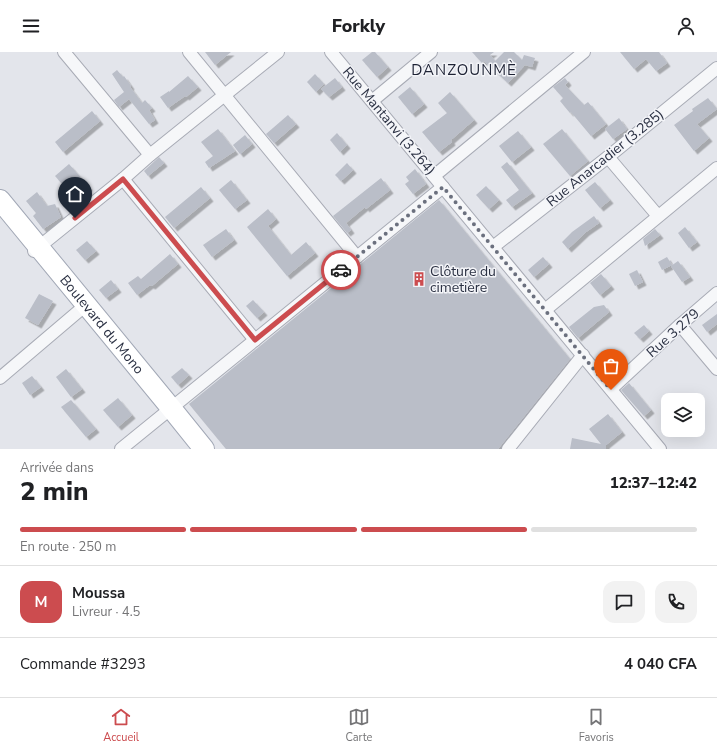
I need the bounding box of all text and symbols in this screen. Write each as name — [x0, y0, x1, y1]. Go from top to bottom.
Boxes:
text: Forkly — [332, 14, 385, 38]
icon: menu — [20, 15, 42, 37]
icon: person — [675, 15, 697, 37]
district label: DANZOUNMÈ — [411, 60, 517, 80]
street label: Rue Mantanvi (3.264) — [338, 63, 440, 179]
street label: Rue Anarcadier (3.285) — [542, 105, 668, 211]
pin — [58, 177, 92, 218]
icon: home — [64, 183, 86, 205]
courier — [321, 250, 361, 290]
icon: car — [330, 259, 352, 281]
place label: Clôture du cimetière — [430, 262, 496, 297]
street label: Boulevard du Mono — [56, 271, 149, 378]
building icon: Clôture du cimetière — [411, 271, 427, 287]
street label: Rue 3.279 — [642, 304, 704, 362]
pin — [594, 349, 628, 390]
icon: bag — [600, 355, 622, 377]
map controls — [661, 393, 705, 437]
button: layers — [661, 393, 705, 437]
text: Arrivée dans — [20, 459, 94, 477]
text: 12:37–12:42 — [610, 473, 697, 493]
text: 2 min — [20, 474, 88, 509]
text: En route · 250 m — [20, 538, 116, 556]
button: chat — [603, 581, 645, 623]
button: phone — [655, 581, 697, 623]
text: Moussa — [72, 583, 125, 603]
text: M — [34, 592, 48, 612]
text: Livreur · 4.5 — [72, 603, 140, 621]
text: Commande #3293 — [20, 654, 146, 674]
text: 4 040 CFA — [624, 654, 697, 674]
tab: Accueil — [103, 706, 139, 745]
tab: Carte — [345, 706, 372, 745]
tab: Favoris — [579, 706, 614, 745]

